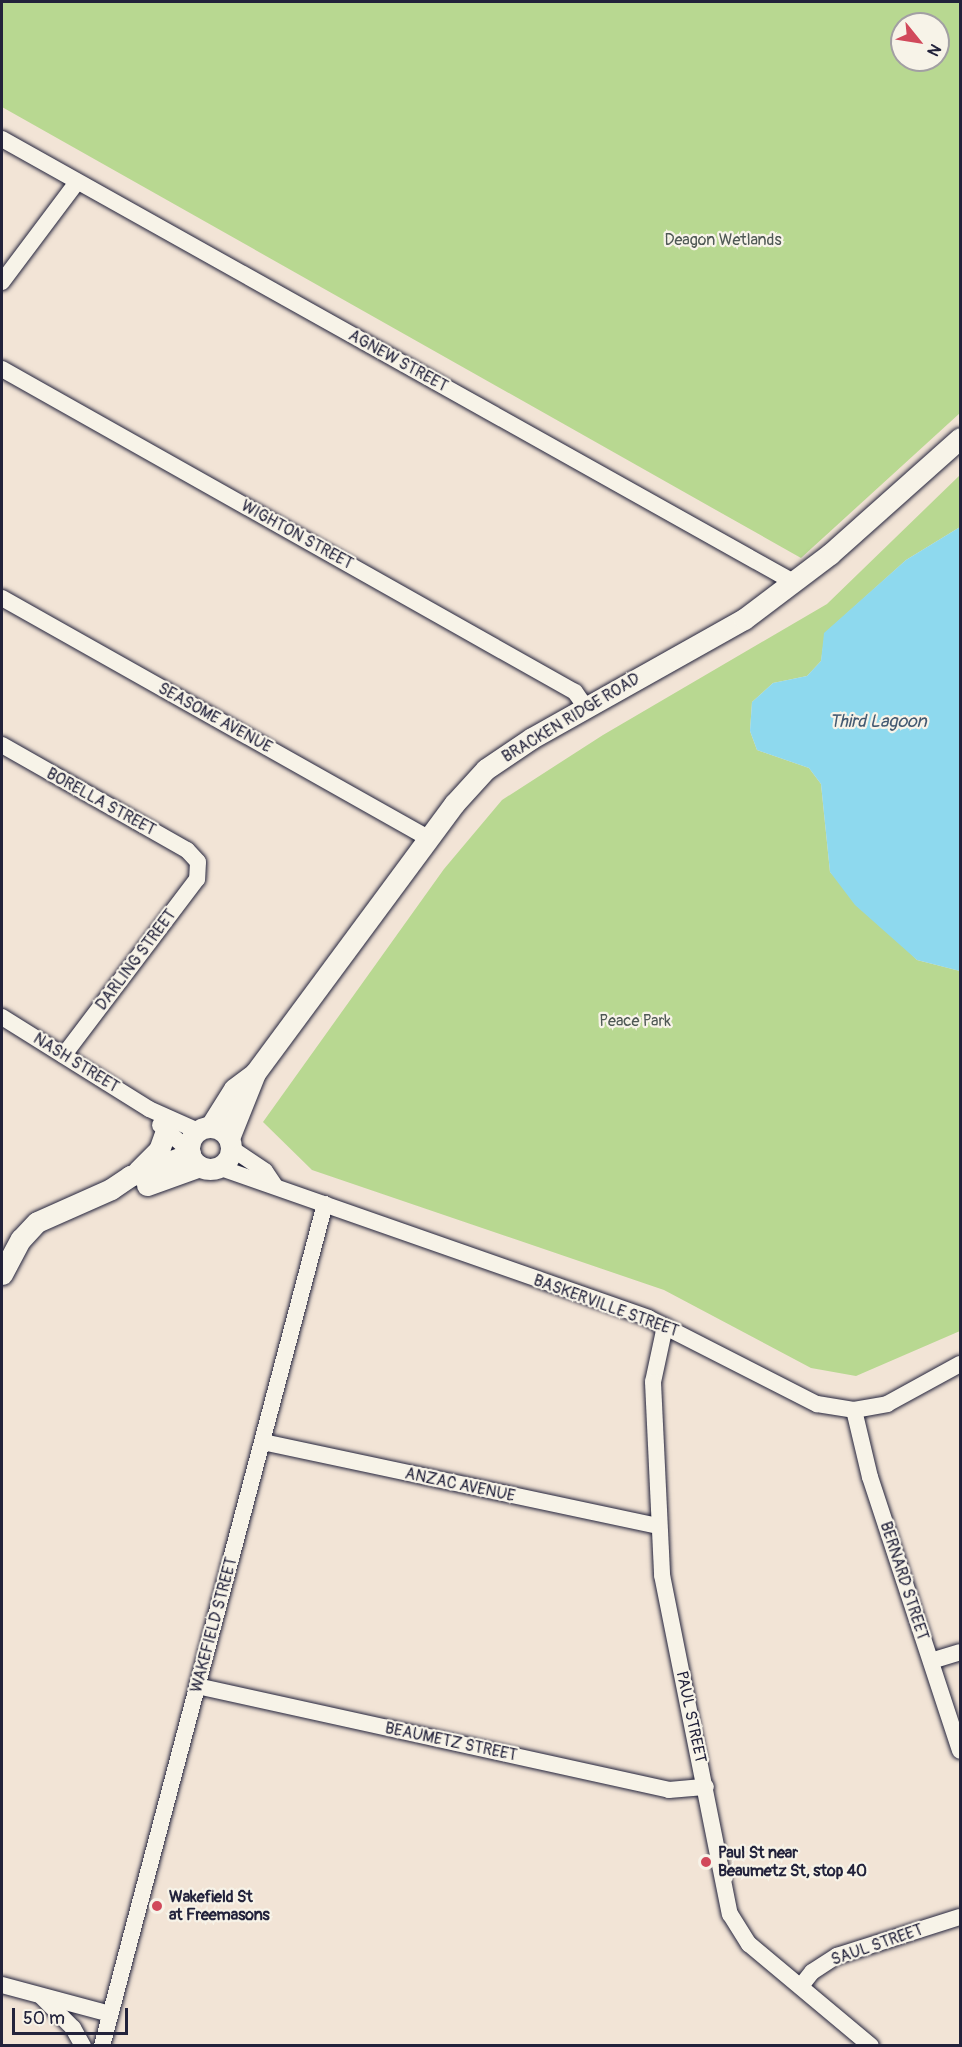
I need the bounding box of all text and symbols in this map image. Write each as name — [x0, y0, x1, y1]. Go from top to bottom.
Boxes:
north arrow — [890, 12, 950, 72]
text: N — [922, 40, 945, 60]
park label: Deagon Wetlands — [664, 230, 782, 250]
street label: AGNEW STREET — [345, 326, 451, 396]
street label: WIGHTON STREET — [238, 496, 356, 574]
street label: BRACKEN RIDGE ROAD — [499, 669, 643, 767]
street label: SEASOME AVENUE — [155, 679, 275, 757]
water label: Third Lagoon — [829, 711, 927, 733]
street label: BORELLA STREET — [43, 764, 159, 840]
street label: DARLING STREET — [92, 906, 180, 1014]
park label: Peace Park — [599, 1011, 671, 1031]
street label: NASH STREET — [30, 1029, 122, 1097]
street label: BASKERVILLE STREET — [531, 1271, 681, 1341]
street label: ANZAC AVENUE — [403, 1464, 517, 1506]
street label: BERNARD STREET — [876, 1519, 932, 1643]
street label: WAKEFIELD STREET — [187, 1555, 241, 1695]
street label: PAUL STREET — [672, 1669, 710, 1765]
street label: BEAUMETZ STREET — [383, 1719, 519, 1765]
place label: Paul St near Beaumetz St, stop 40 — [718, 1843, 867, 1881]
marker: Paul St near Beaumetz St, stop 40 — [699, 1855, 713, 1869]
place label: Wakefield St at Freemasons — [169, 1887, 270, 1925]
marker: Wakefield St at Freemasons — [150, 1899, 164, 1913]
street label: SAUL STREET — [829, 1920, 925, 1970]
scale bar — [15, 1996, 130, 2034]
text: 50 m — [23, 2007, 65, 2030]

